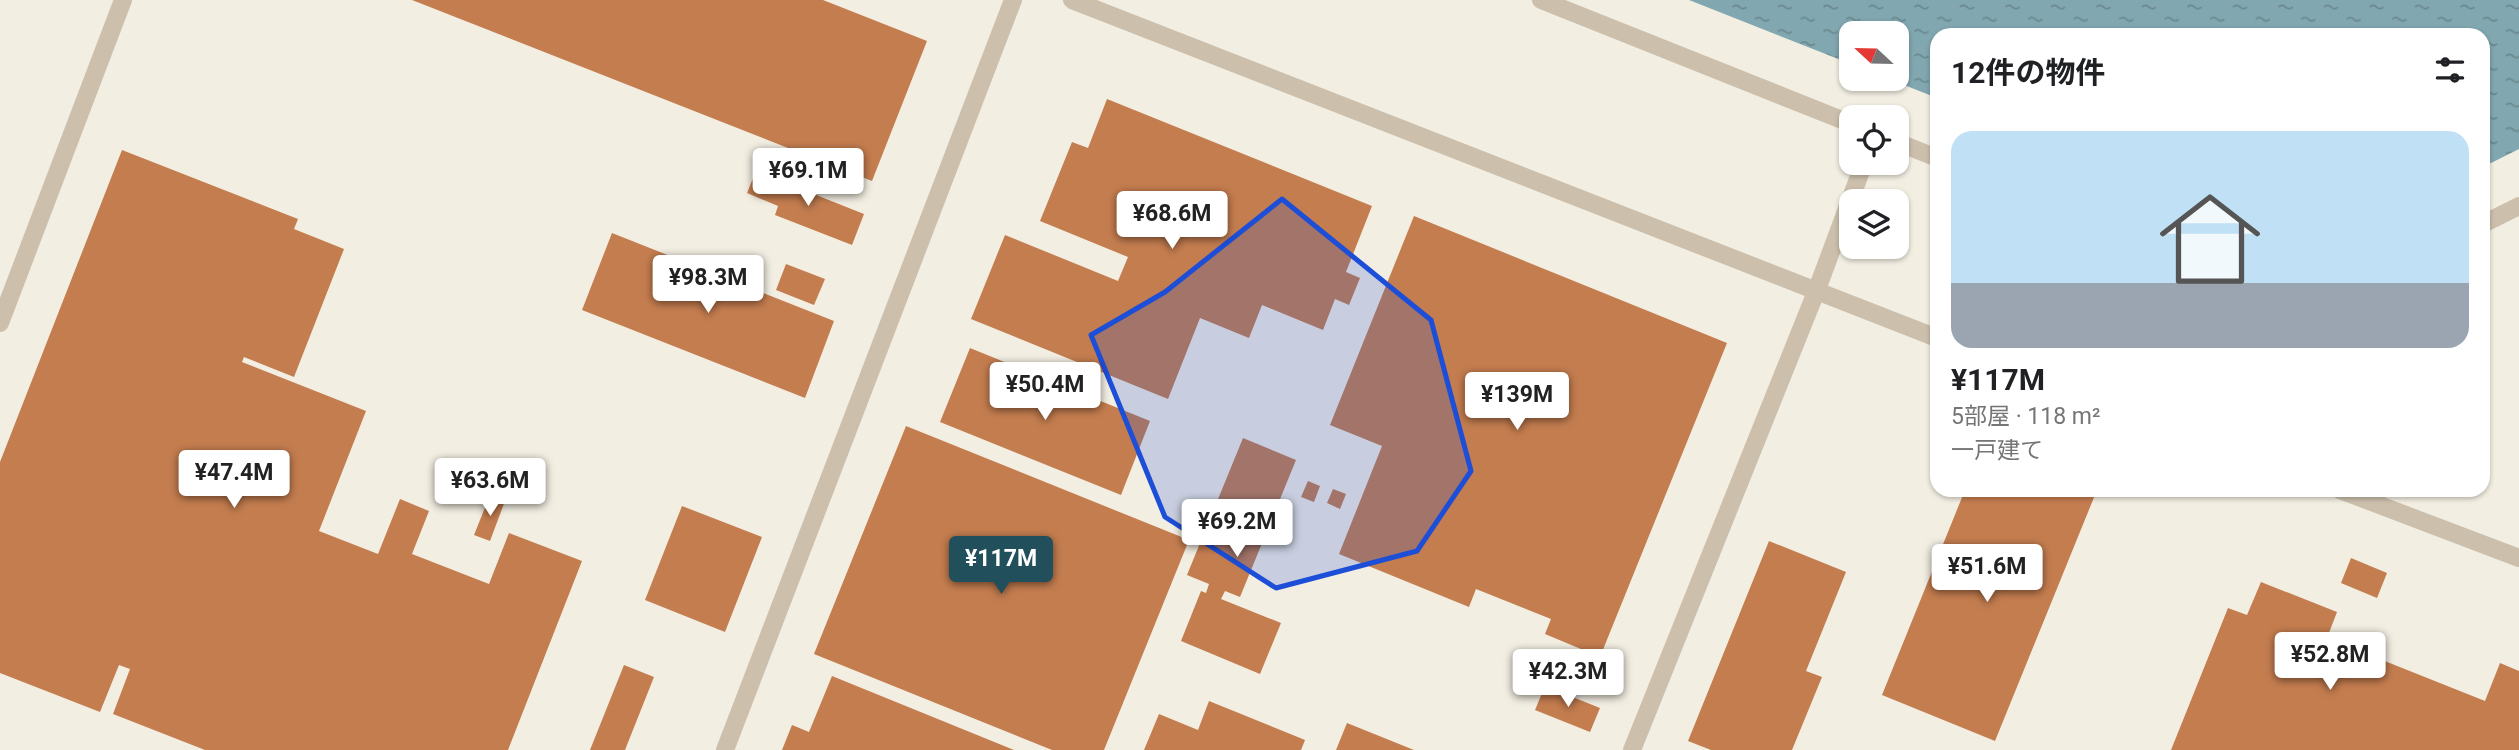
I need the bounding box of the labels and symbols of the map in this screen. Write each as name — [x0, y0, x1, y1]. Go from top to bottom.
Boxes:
north arrow — [1839, 21, 1909, 91]
pin: ¥69.1M — [751, 148, 865, 208]
pin: ¥68.6M — [1115, 191, 1229, 251]
pin: ¥98.3M — [651, 256, 765, 315]
pin: ¥50.4M — [988, 362, 1102, 422]
pin: ¥139M — [1468, 372, 1566, 432]
pin: ¥47.4M — [177, 450, 291, 510]
pin: ¥63.6M — [433, 458, 547, 518]
pin: ¥69.2M — [1180, 500, 1294, 559]
pin: ¥117M — [952, 536, 1050, 596]
pin: ¥51.6M — [1930, 544, 2044, 604]
pin: ¥52.8M — [2273, 632, 2387, 692]
pin: ¥42.3M — [1511, 650, 1625, 709]

